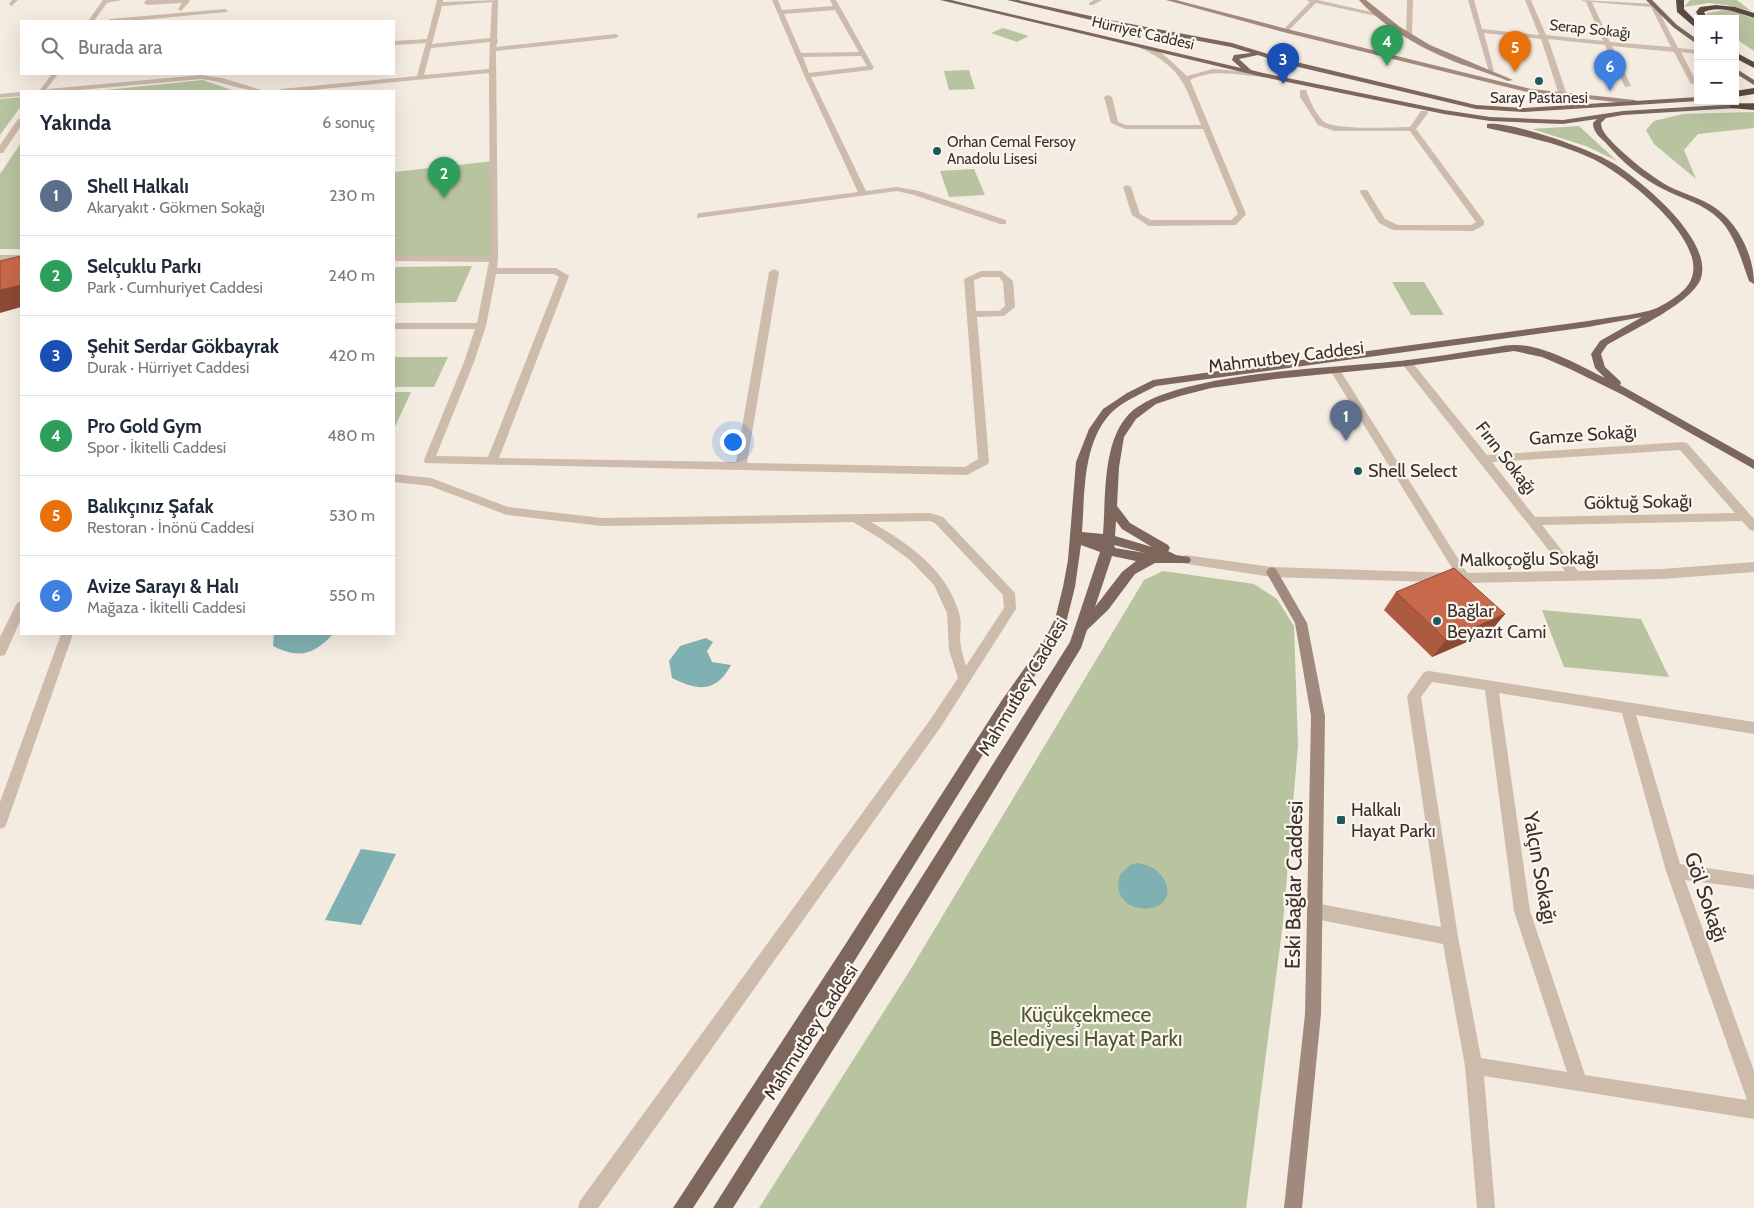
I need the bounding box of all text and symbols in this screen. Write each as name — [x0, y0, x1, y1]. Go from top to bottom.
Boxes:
street label: Hürriyet Caddesi — [1090, 12, 1196, 54]
map controls — [1694, 15, 1739, 105]
button: + — [1694, 15, 1739, 60]
street label: Serap Sokağı — [1549, 16, 1631, 42]
search box — [20, 20, 395, 75]
pin: 4 — [1371, 25, 1403, 66]
pin: 5 — [1499, 31, 1531, 72]
icon: search — [38, 34, 66, 62]
text: Burada ara — [78, 36, 162, 59]
pin: 3 — [1267, 43, 1299, 84]
pin: 6 — [1594, 50, 1626, 91]
button: − — [1694, 60, 1739, 105]
marker: Saray Pastanesi — [1533, 75, 1545, 87]
place label: Saray Pastanesi — [1490, 89, 1588, 107]
text: Yakında — [40, 110, 111, 135]
text: 6 sonuç — [322, 113, 375, 132]
place label: Orhan Cemal Fersoy Anadolu Lisesi — [947, 133, 1076, 168]
marker: Orhan Cemal Fersoy Anadolu Lisesi — [931, 145, 943, 157]
pin: 2 — [428, 157, 460, 198]
text: Shell Halkalı — [87, 175, 189, 198]
text: 1 — [53, 186, 59, 205]
text: 230 m — [329, 186, 375, 205]
text: Akaryakıt · Gökmen Sokağı — [87, 198, 265, 217]
text: Selçuklu Parkı — [87, 255, 201, 278]
text: 2 — [52, 266, 60, 285]
text: 240 m — [329, 266, 375, 285]
text: Park · Cumhuriyet Caddesi — [87, 278, 263, 297]
text: Şehit Serdar Gökbayrak — [87, 335, 279, 358]
street label: Mahmutbey Caddesi — [1207, 337, 1365, 377]
text: 3 — [52, 346, 60, 365]
text: 420 m — [329, 346, 375, 365]
text: Durak · Hürriyet Caddesi — [87, 358, 249, 377]
pin: 1 — [1330, 400, 1362, 441]
text: Pro Gold Gym — [87, 415, 202, 438]
street label: Fırın Sokağı — [1471, 417, 1541, 499]
street label: Gamze Sokağı — [1528, 420, 1638, 450]
text: 4 — [51, 426, 61, 445]
text: 480 m — [327, 426, 375, 445]
your location — [720, 429, 746, 455]
text: Spor · İkitelli Caddesi — [87, 438, 226, 457]
place label: Shell Select — [1368, 460, 1457, 482]
marker: Shell Select — [1352, 465, 1364, 477]
street label: Göktuğ Sokağı — [1584, 490, 1692, 514]
text: Balıkçınız Şafak — [87, 495, 214, 518]
text: 5 — [52, 506, 60, 525]
text: 530 m — [329, 506, 375, 525]
text: Restoran · İnönü Caddesi — [87, 518, 254, 537]
street label: Malkoçoğlu Sokağı — [1459, 547, 1599, 571]
text: Avize Sarayı & Halı — [87, 575, 239, 598]
text: 6 — [52, 586, 61, 605]
text: 550 m — [329, 586, 375, 605]
text: Mağaza · İkitelli Caddesi — [87, 598, 246, 617]
place label: Bağlar Beyazıt Cami — [1447, 600, 1546, 643]
street label: Mahmutbey Caddesi — [973, 614, 1073, 760]
marker: Bağlar Beyazıt Cami — [1431, 615, 1443, 627]
place label: Halkalı Hayat Parkı — [1351, 799, 1436, 842]
street label: Eski Bağlar Caddesi — [1280, 801, 1307, 969]
street label: Yalçın Sokağı — [1518, 809, 1563, 926]
marker: Halkalı Hayat Parkı — [1335, 814, 1347, 826]
street label: Göl Sokağı — [1679, 849, 1733, 945]
street label: Mahmutbey Caddesi — [759, 960, 863, 1104]
park label: Küçükçekmece Belediyesi Hayat Parkı — [990, 1002, 1182, 1051]

